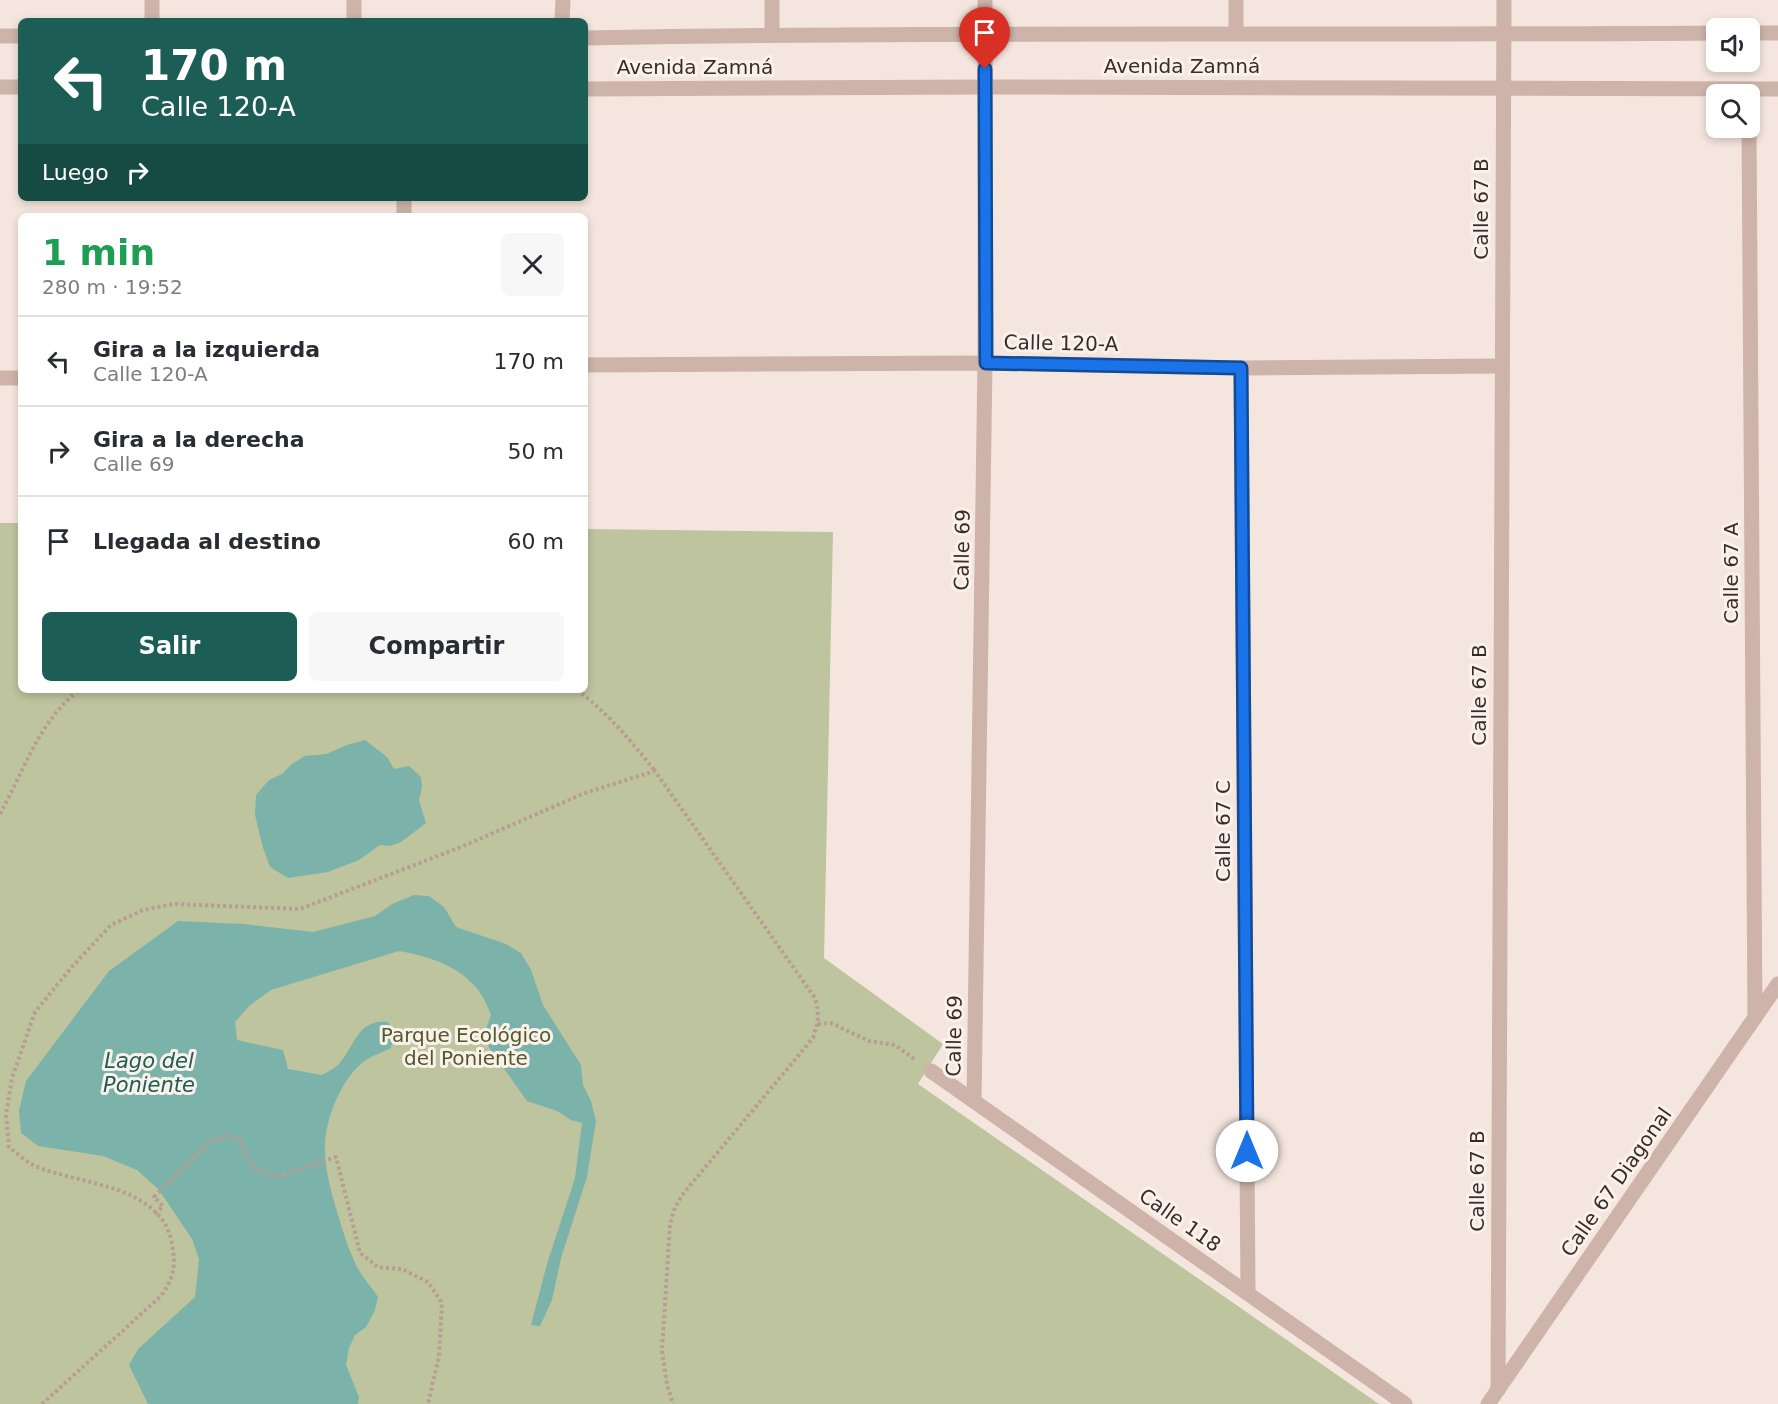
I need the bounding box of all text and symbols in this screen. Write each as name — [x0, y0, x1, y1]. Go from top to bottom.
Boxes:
pin — [959, 7, 1010, 69]
icon: arrive — [968, 16, 1001, 49]
map controls — [1706, 18, 1760, 138]
button: sound — [1706, 18, 1760, 72]
text: 170 m — [141, 41, 287, 90]
icon: left — [42, 42, 120, 120]
street label: Avenida Zamná — [1104, 54, 1260, 78]
street label: Avenida Zamná — [617, 55, 773, 79]
button: search — [1706, 84, 1760, 138]
text: Calle 120-A — [141, 91, 296, 122]
icon: right — [121, 156, 154, 189]
street label: Calle 67 B — [1469, 158, 1493, 260]
text: Luego — [42, 160, 109, 185]
text: 1 min — [42, 232, 155, 273]
button: close — [501, 233, 564, 296]
text: 280 m · 19:52 — [42, 275, 183, 299]
street label: Calle 120-A — [1003, 330, 1119, 356]
text: Gira a la izquierda — [93, 337, 320, 362]
icon: left — [42, 345, 75, 378]
text: 170 m — [494, 349, 564, 374]
text: Calle 120-A — [93, 362, 208, 386]
text: Gira a la derecha — [93, 427, 305, 452]
icon: right — [42, 435, 75, 468]
text: 50 m — [508, 439, 564, 464]
text: Calle 69 — [93, 452, 174, 476]
street label: Calle 69 — [949, 509, 975, 591]
street label: Calle 67 A — [1719, 522, 1743, 624]
icon: arrive — [42, 525, 75, 558]
text: Llegada al destino — [93, 529, 321, 554]
text: 60 m — [508, 529, 564, 554]
button: Salir — [42, 612, 297, 681]
button: Compartir — [309, 612, 564, 681]
street label: Calle 67 B — [1467, 644, 1491, 746]
street label: Calle 67 C — [1211, 780, 1235, 882]
street label: Calle 69 — [941, 995, 967, 1077]
park label: Parque Ecológico del Poniente — [381, 1023, 551, 1070]
water label: Lago del Poniente — [103, 1049, 195, 1097]
street label: Calle 67 Diagonal — [1556, 1103, 1676, 1261]
position arrow — [1215, 1119, 1279, 1183]
street label: Calle 67 B — [1465, 1130, 1489, 1232]
street label: Calle 118 — [1135, 1183, 1225, 1257]

